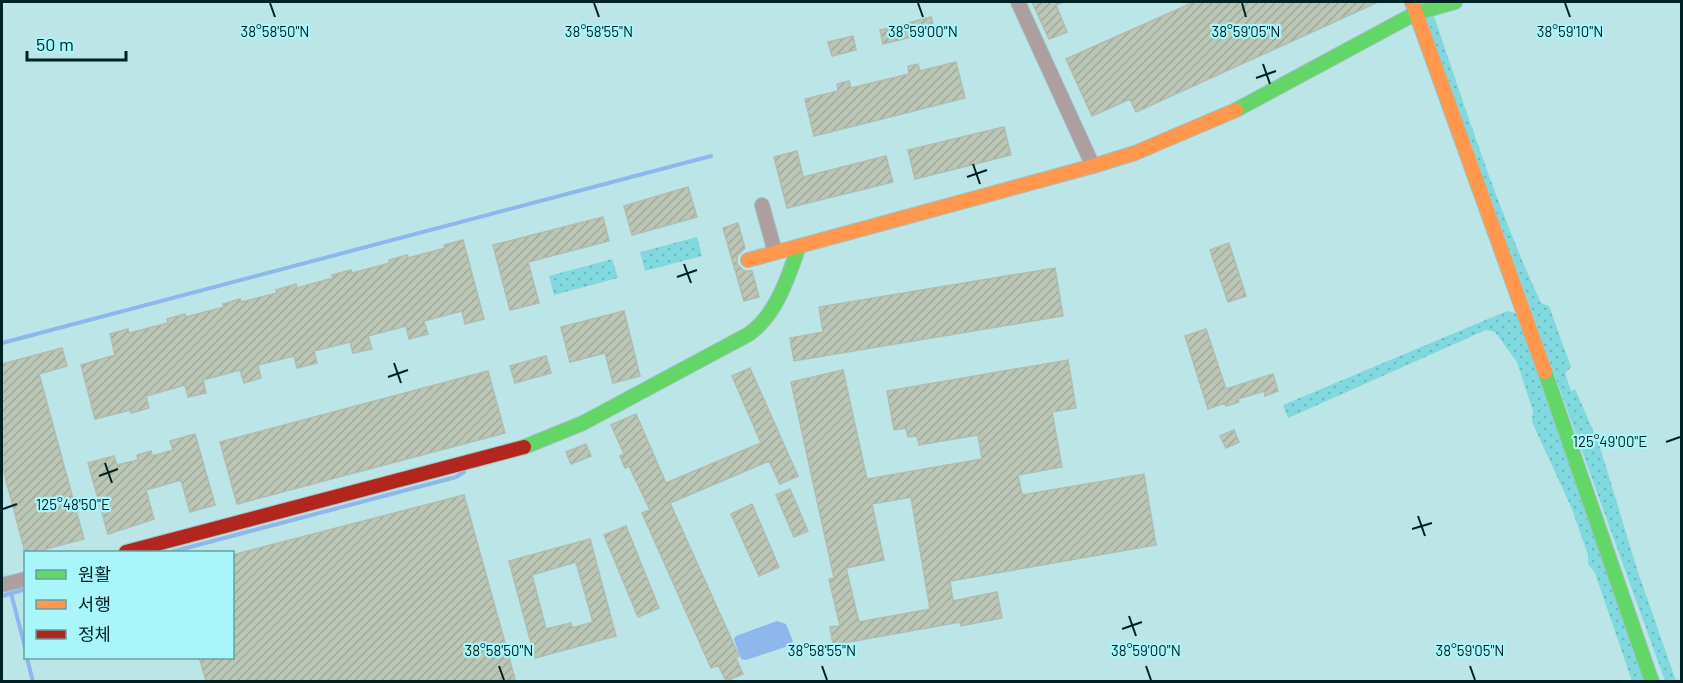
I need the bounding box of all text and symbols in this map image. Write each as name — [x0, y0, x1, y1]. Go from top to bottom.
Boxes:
text: 38°58'50"N — [240, 22, 310, 40]
text: 38°58'55"N — [565, 22, 633, 40]
text: 38°59'00"N — [888, 22, 958, 40]
text: 38°59'05"N — [1211, 22, 1281, 40]
text: 38°59'10"N — [1537, 22, 1603, 40]
scale bar — [27, 24, 126, 62]
text: 50 m — [36, 33, 74, 55]
text: 125°49'00"E — [1573, 432, 1647, 450]
text: 125°48'50"E — [36, 495, 110, 513]
legend — [24, 551, 234, 659]
text: 원활 — [78, 563, 111, 585]
text: 서행 — [78, 593, 111, 615]
text: 정체 — [78, 623, 111, 645]
text: 38°58'50"N — [464, 641, 534, 659]
text: 38°58'55"N — [788, 641, 856, 659]
text: 38°59'00"N — [1111, 641, 1181, 659]
text: 38°59'05"N — [1435, 641, 1505, 659]

